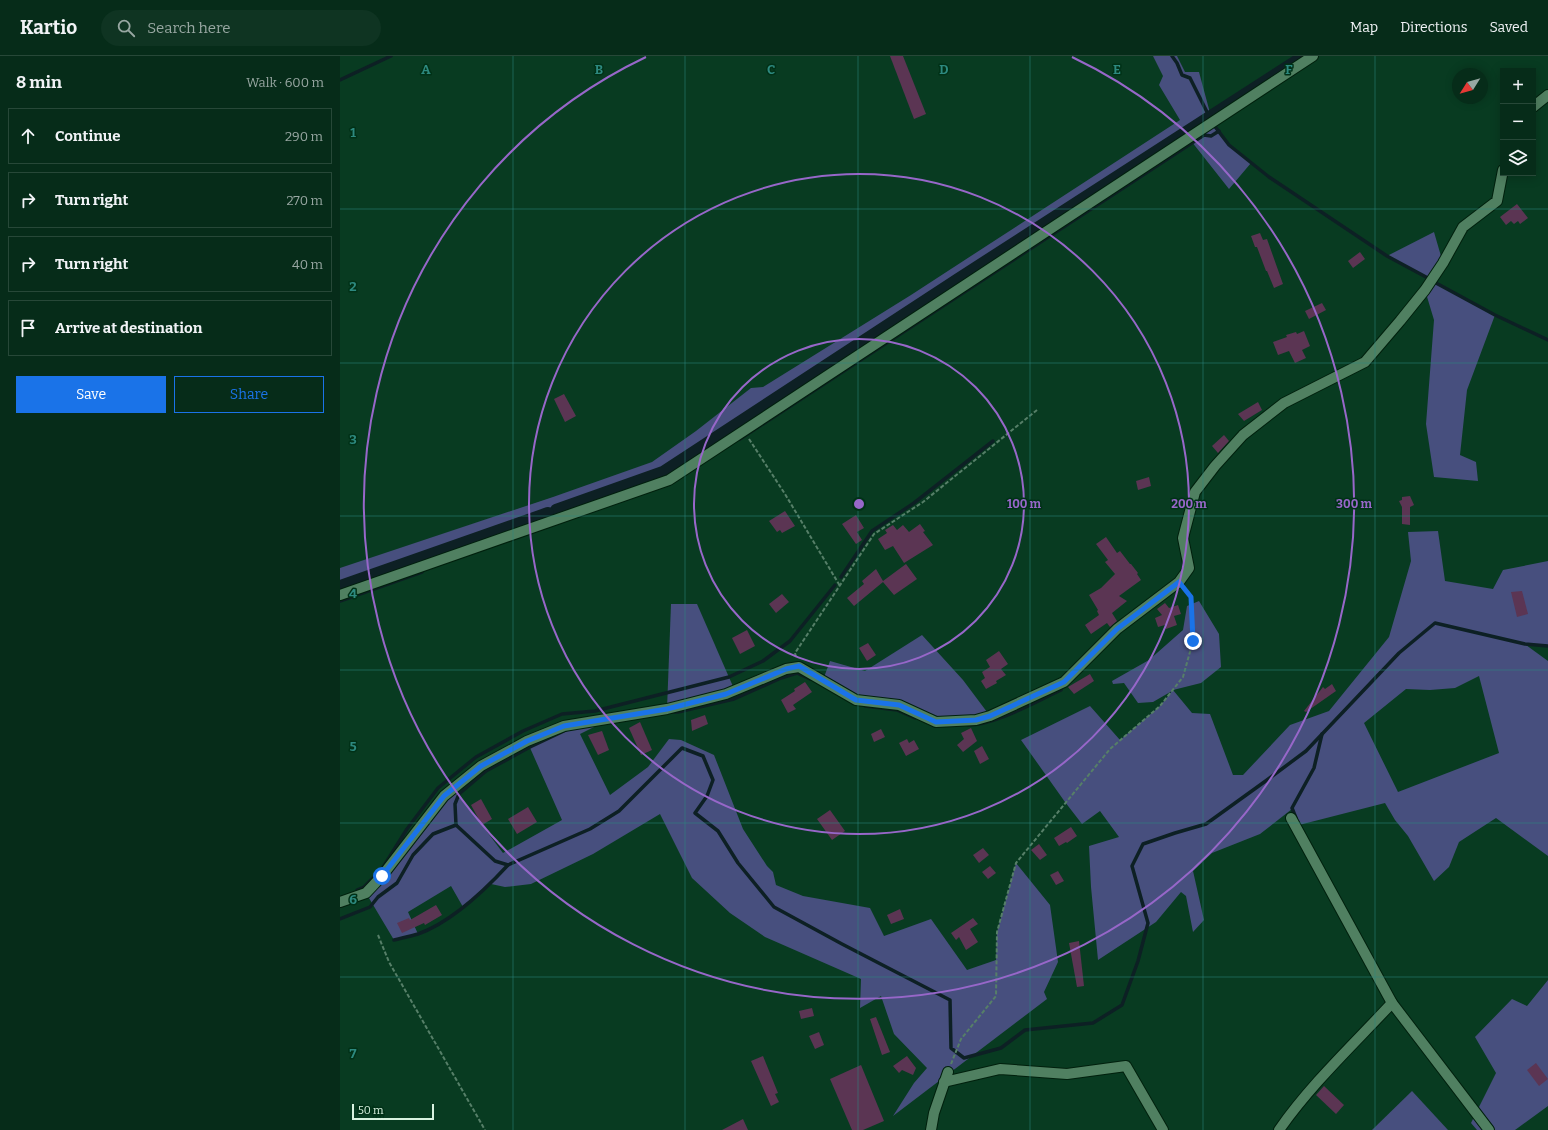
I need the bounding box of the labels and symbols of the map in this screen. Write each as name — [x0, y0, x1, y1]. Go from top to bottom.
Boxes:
text: A — [421, 62, 431, 77]
text: B — [595, 62, 603, 77]
text: C — [767, 62, 775, 77]
text: D — [939, 62, 949, 77]
text: E — [1113, 62, 1121, 77]
text: F — [1285, 62, 1293, 77]
north arrow — [1452, 68, 1488, 104]
text: 1 — [350, 125, 356, 140]
text: 2 — [349, 279, 357, 294]
text: 3 — [349, 432, 357, 447]
centre of rings — [852, 497, 866, 511]
text: 100 m — [1007, 497, 1042, 511]
text: 200 m — [1171, 497, 1207, 511]
text: 300 m — [1336, 497, 1372, 511]
text: 4 — [349, 586, 357, 601]
route end — [1184, 632, 1202, 650]
text: 5 — [349, 739, 357, 754]
route start — [373, 867, 391, 885]
text: 6 — [349, 892, 357, 907]
text: 7 — [350, 1046, 357, 1061]
scale bar — [352, 1102, 434, 1121]

